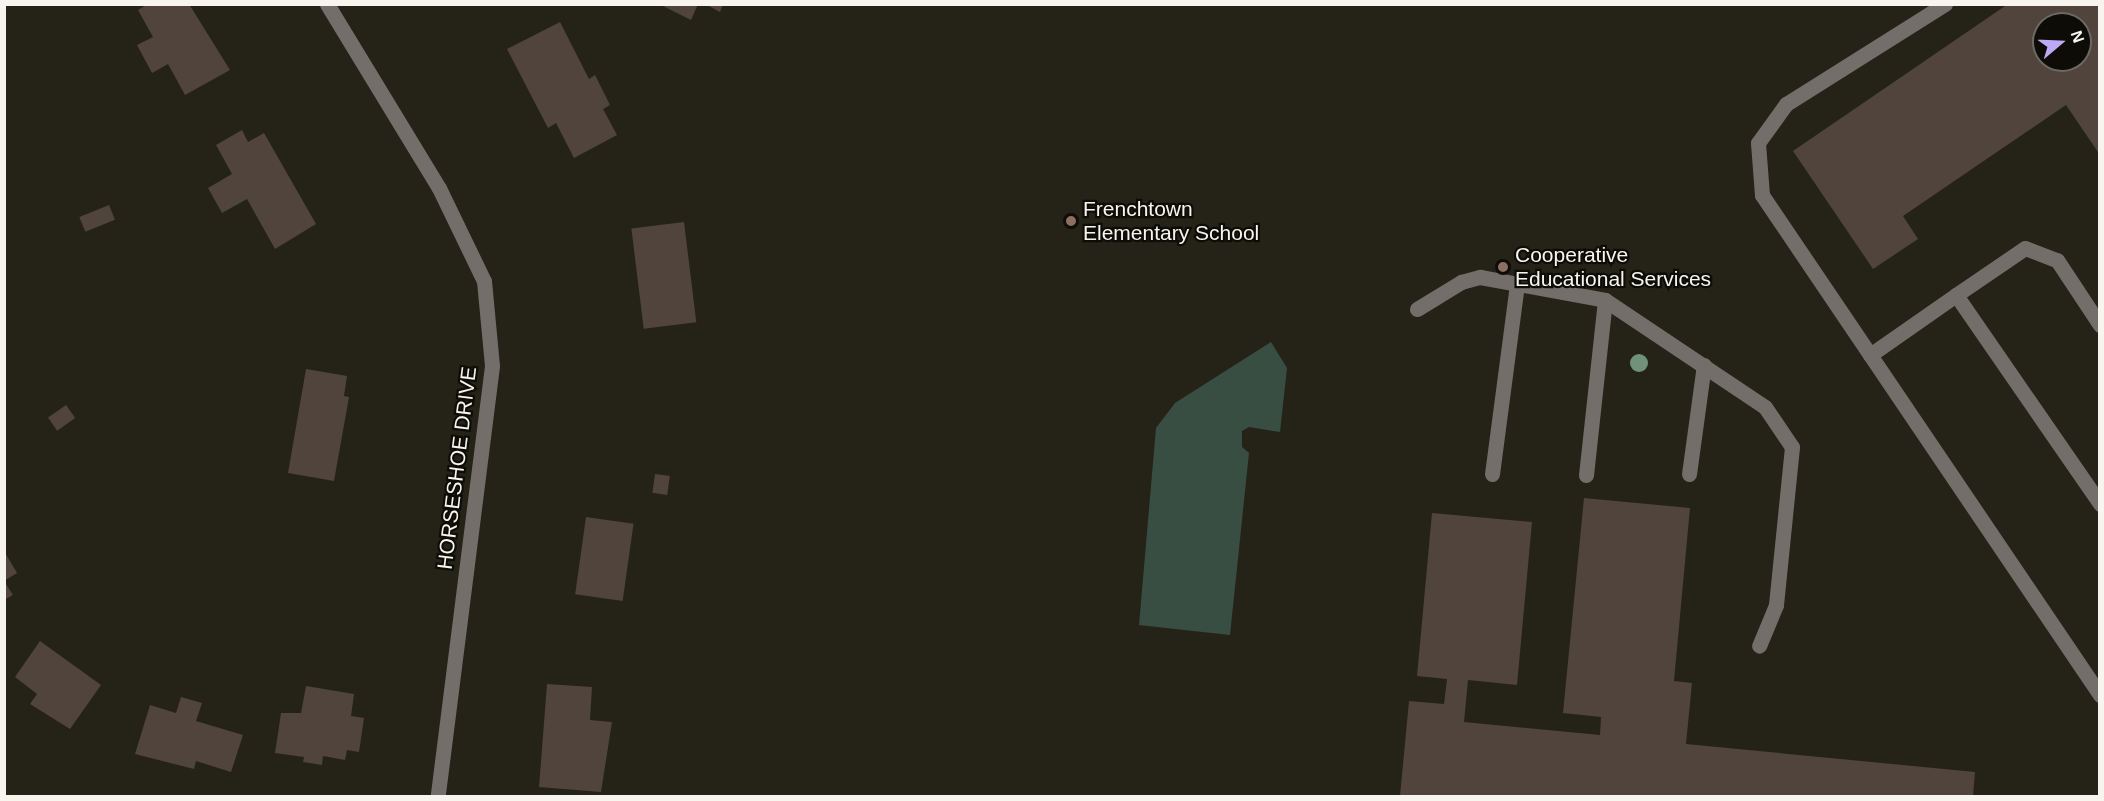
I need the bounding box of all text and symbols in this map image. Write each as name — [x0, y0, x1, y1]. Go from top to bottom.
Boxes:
north arrow — [2032, 12, 2092, 72]
text: N — [2068, 28, 2088, 45]
place label: Frenchtown Elementary School — [1083, 196, 1259, 246]
marker: Frenchtown Elementary School — [1064, 214, 1078, 228]
place label: Cooperative Educational Services — [1515, 242, 1711, 292]
marker: Cooperative Educational Services — [1496, 260, 1510, 274]
street label: HORSESHOE DRIVE — [432, 365, 482, 571]

